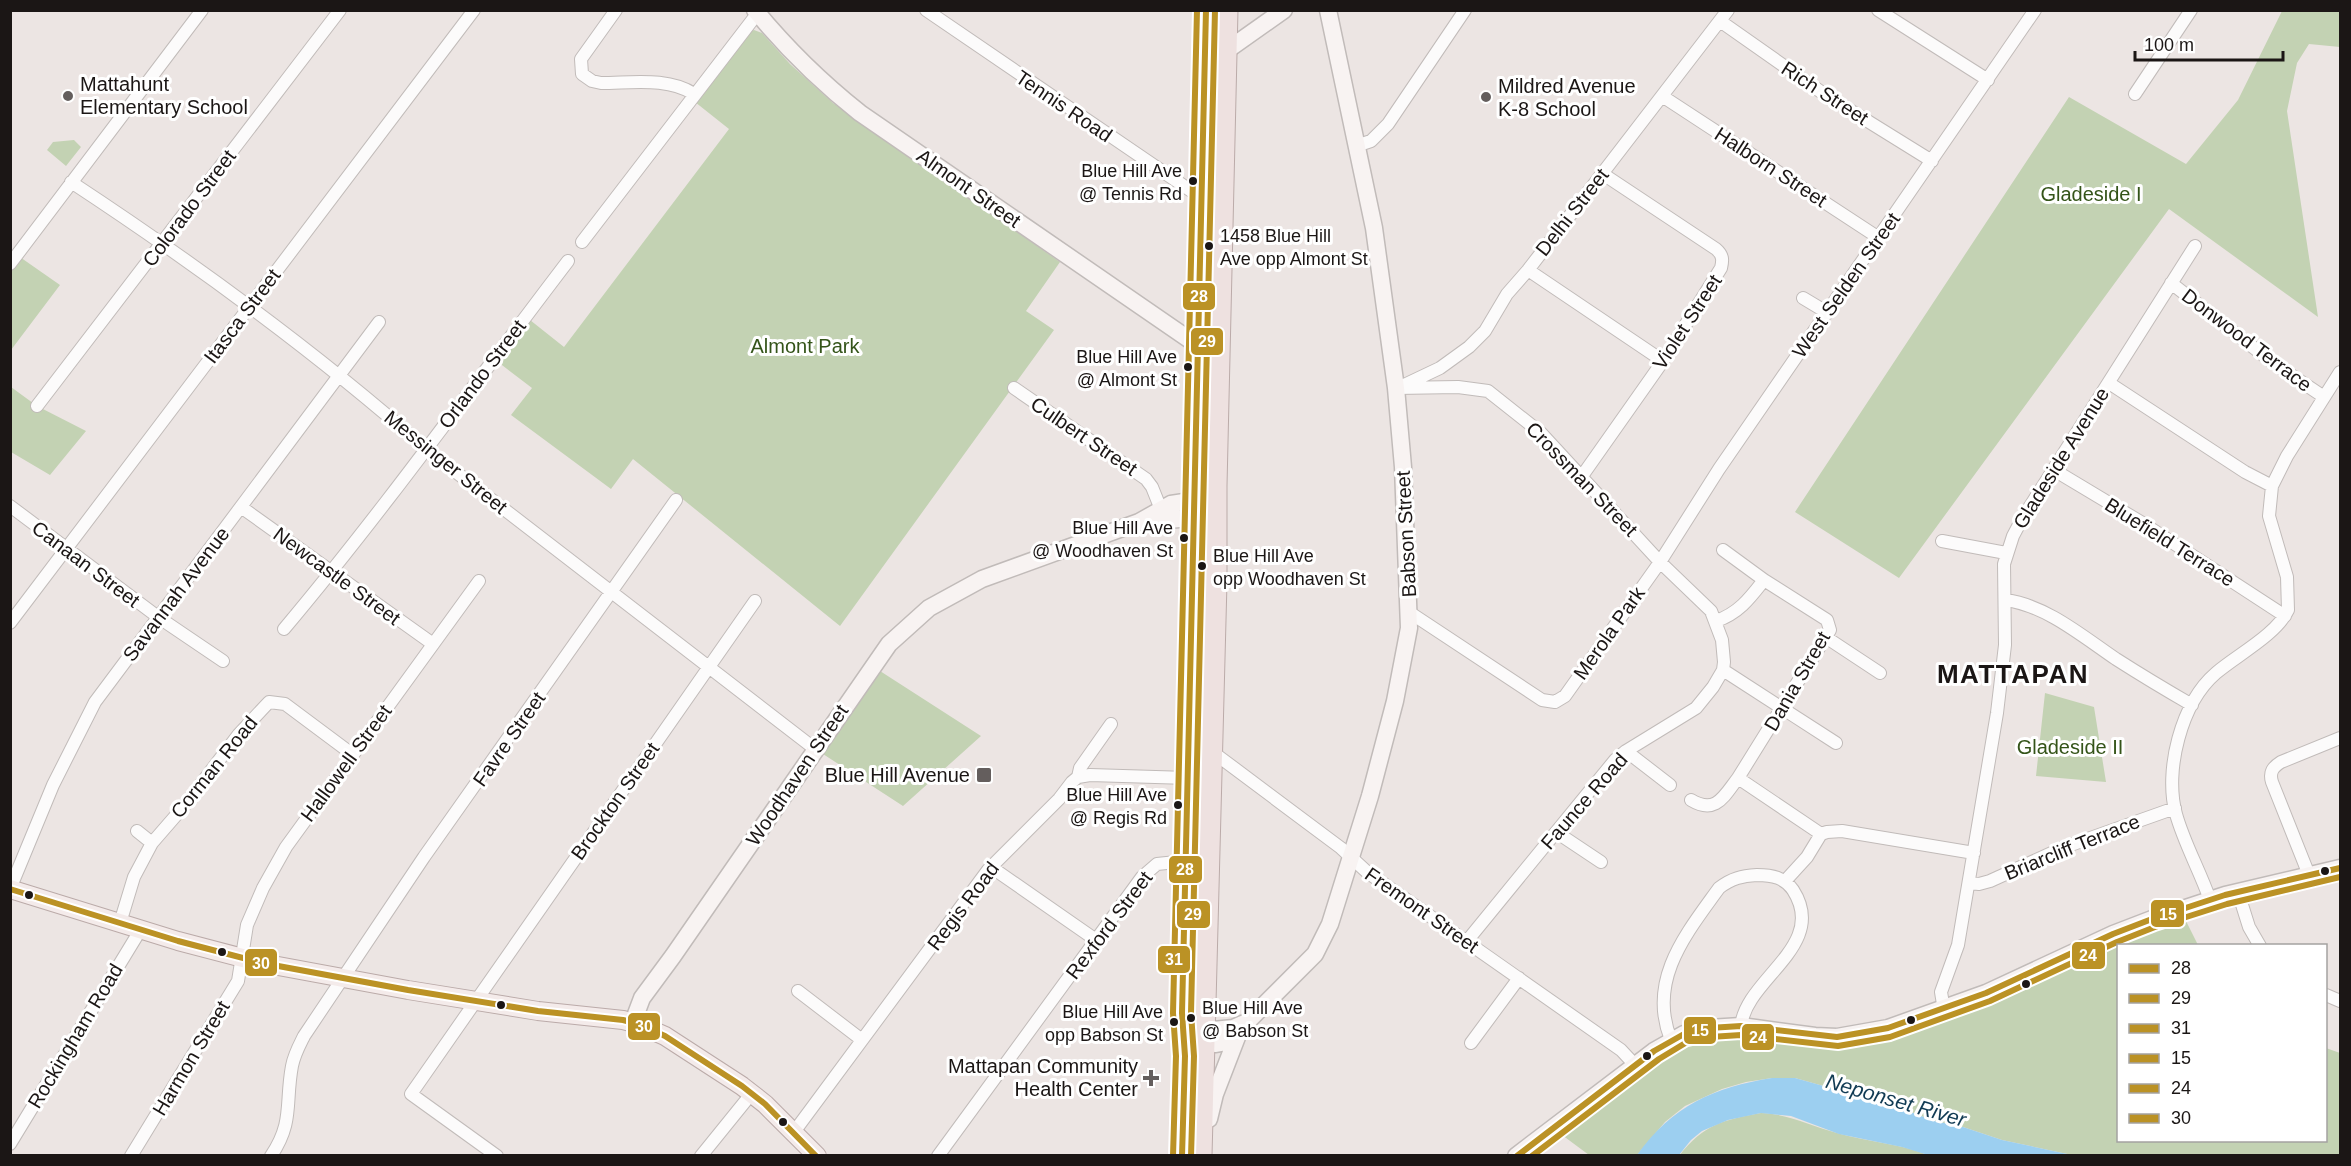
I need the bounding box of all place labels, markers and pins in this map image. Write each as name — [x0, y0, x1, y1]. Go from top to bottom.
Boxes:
place label: Mattahunt Elementary School — [80, 73, 248, 118]
place label: Mildred Avenue K-8 School — [1498, 75, 1636, 120]
marker: Mattahunt Elementary School — [61, 89, 75, 103]
marker: Mildred Avenue K-8 School — [1479, 90, 1493, 104]
place label: Blue Hill Ave @ Tennis Rd — [1079, 161, 1182, 204]
marker: Blue Hill Ave @ Tennis Rd — [1187, 175, 1199, 187]
place label: 1458 Blue Hill Ave opp Almont St — [1220, 226, 1368, 269]
marker: 1458 Blue Hill Ave opp Almont St — [1203, 240, 1215, 252]
place label: Blue Hill Ave @ Almont St — [1076, 347, 1177, 390]
marker: Blue Hill Ave @ Almont St — [1182, 361, 1194, 373]
place label: Blue Hill Ave @ Woodhaven St — [1032, 518, 1173, 561]
marker: Blue Hill Ave @ Woodhaven St — [1178, 532, 1190, 544]
place label: Blue Hill Ave opp Woodhaven St — [1213, 546, 1366, 589]
marker: Blue Hill Ave opp Woodhaven St — [1196, 560, 1208, 572]
place label: Blue Hill Avenue — [825, 764, 970, 786]
marker: Blue Hill Avenue — [975, 766, 993, 784]
place label: Blue Hill Ave @ Regis Rd — [1066, 785, 1167, 828]
marker: Blue Hill Ave @ Regis Rd — [1172, 799, 1184, 811]
unlabelled marker — [2319, 865, 2331, 877]
unlabelled marker — [23, 889, 35, 901]
unlabelled marker — [216, 946, 228, 958]
unlabelled marker — [2020, 978, 2032, 990]
place label: Blue Hill Ave @ Babson St — [1202, 998, 1308, 1041]
unlabelled marker — [495, 999, 507, 1011]
place label: Blue Hill Ave opp Babson St — [1045, 1002, 1163, 1045]
marker: Blue Hill Ave @ Babson St — [1185, 1012, 1197, 1024]
unlabelled marker — [1905, 1014, 1917, 1026]
marker: Blue Hill Ave opp Babson St — [1168, 1016, 1180, 1028]
unlabelled marker — [1641, 1050, 1653, 1062]
place label: Mattapan Community Health Center — [948, 1055, 1138, 1100]
marker: Mattapan Community Health Center — [1142, 1069, 1160, 1087]
unlabelled marker — [777, 1116, 789, 1128]

